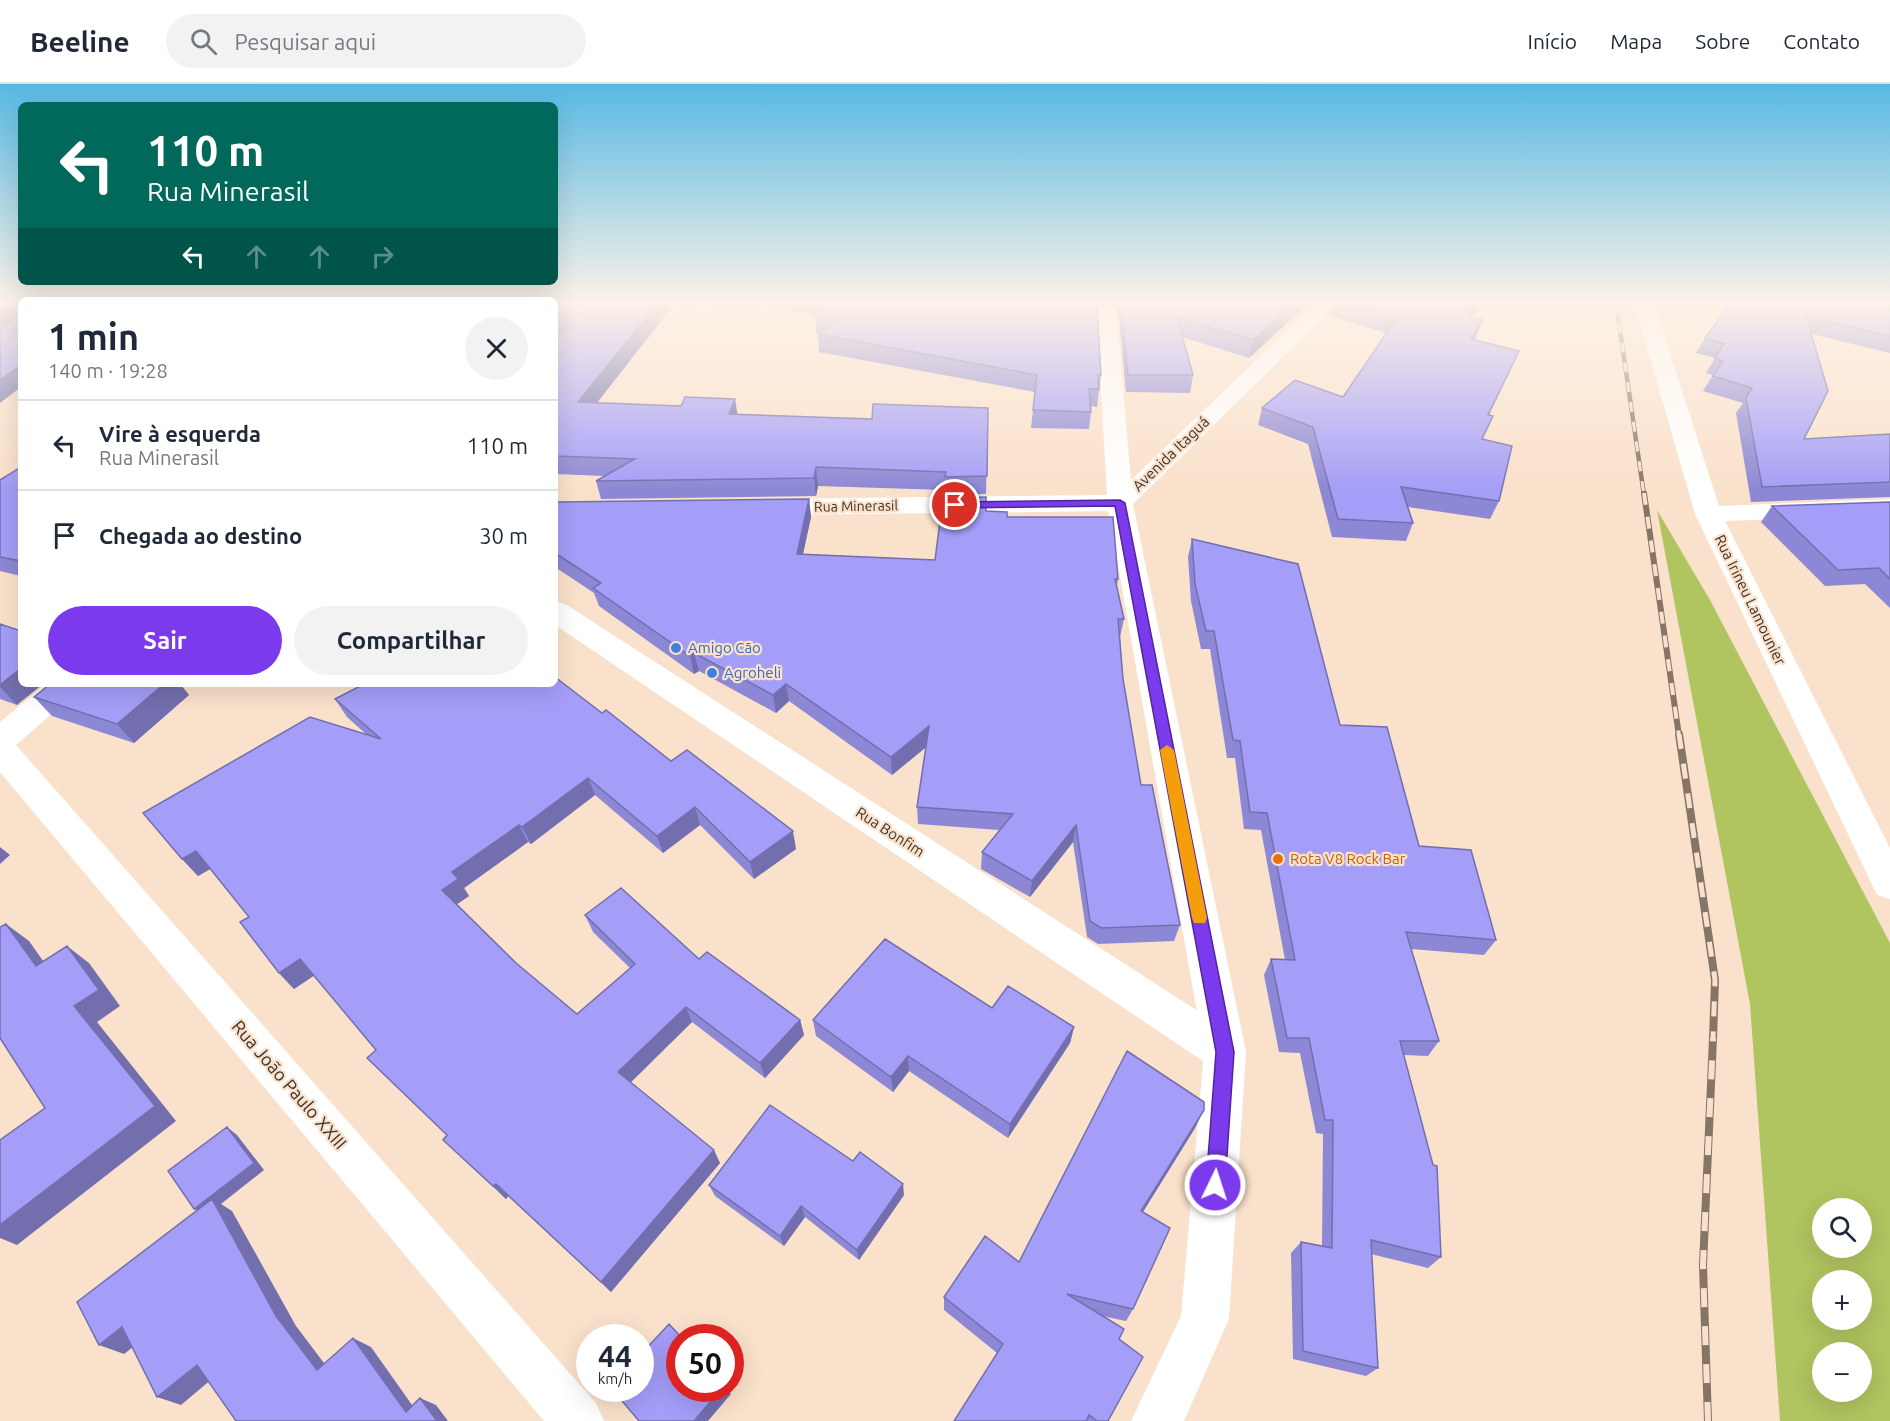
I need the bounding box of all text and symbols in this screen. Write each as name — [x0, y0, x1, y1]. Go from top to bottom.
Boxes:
search box — [166, 14, 586, 68]
icon: search — [187, 25, 220, 58]
text: Beeline — [30, 26, 130, 57]
text: Pesquisar aqui — [235, 29, 376, 54]
text: Início — [1528, 29, 1577, 53]
text: Mapa — [1610, 29, 1662, 53]
text: Sobre — [1695, 29, 1750, 53]
text: Contato — [1783, 29, 1860, 53]
icon: left — [48, 126, 126, 204]
text: 110 m — [147, 127, 264, 174]
text: Rua Minerasil — [147, 176, 309, 206]
icon: left — [177, 240, 210, 273]
icon: ahead — [240, 240, 273, 273]
icon: ahead — [303, 240, 336, 273]
icon: right — [366, 240, 399, 273]
text: 1 min — [48, 316, 139, 357]
button: close — [465, 317, 528, 380]
text: 140 m · 19:28 — [48, 359, 168, 382]
street label: Avenida Itaguá — [1129, 413, 1212, 494]
text: Vire à esquerda — [99, 421, 261, 446]
icon: left — [48, 429, 81, 462]
text: 110 m — [467, 433, 528, 458]
text: Rua Minerasil — [99, 446, 219, 469]
pin — [929, 479, 980, 530]
icon: arrive — [938, 488, 971, 521]
street label: Rua Minerasil — [814, 497, 898, 515]
icon: arrive — [48, 519, 81, 552]
text: Chegada ao destino — [99, 523, 302, 548]
text: 30 m — [479, 523, 528, 548]
street label: Rua Irineu Lamounier — [1711, 532, 1790, 668]
button: Sair — [48, 606, 282, 675]
button: Compartilhar — [294, 606, 528, 675]
place label: Amigo Cão — [688, 639, 761, 656]
marker: Amigo Cão — [669, 641, 683, 655]
place label: Agroheli — [724, 664, 781, 681]
marker: Agroheli — [705, 666, 719, 680]
street label: Rua Bonfim — [853, 803, 928, 860]
place label: Rota V8 Rock Bar — [1290, 850, 1406, 867]
marker: Rota V8 Rock Bar — [1271, 852, 1285, 866]
street label: Rua João Paulo XXIII — [228, 1016, 351, 1153]
position arrow — [1183, 1153, 1247, 1217]
map controls — [1812, 1198, 1872, 1402]
button: search — [1812, 1198, 1872, 1258]
button: + — [1812, 1270, 1872, 1330]
speed limit sign: 50 — [666, 1324, 744, 1402]
text: 44 — [598, 1339, 632, 1373]
button: − — [1812, 1342, 1872, 1402]
text: km/h — [598, 1370, 632, 1387]

